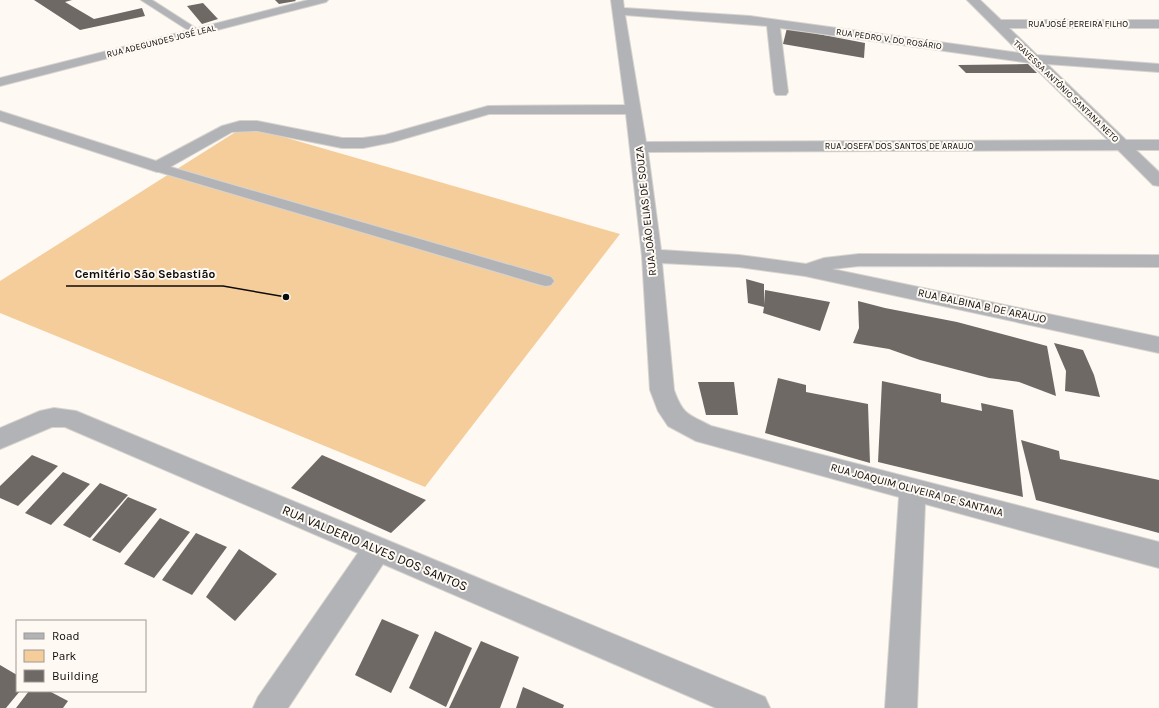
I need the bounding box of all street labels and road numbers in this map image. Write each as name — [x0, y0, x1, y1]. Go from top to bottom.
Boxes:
street label: RUA JOSÉ PEREIRA FILHO — [1028, 18, 1128, 29]
street label: RUA ADEGUNDES JOSÉ LEAL — [105, 21, 217, 59]
street label: RUA PEDRO V. DO ROSÁRIO — [836, 26, 943, 51]
street label: TRAVESSA ANTÔNIO SANTANA NETO — [1011, 36, 1122, 144]
street label: RUA JOSEFA DOS SANTOS DE ARAUJO — [825, 141, 973, 151]
street label: RUA JOÃO ELIAS DE SOUZA — [633, 145, 659, 276]
street label: RUA BALBINA B DE ARAUJO — [917, 286, 1047, 326]
street label: RUA JOAQUIM OLIVEIRA DE SANTANA — [829, 461, 1005, 520]
street label: RUA VALDERIO ALVES DOS SANTOS — [280, 502, 470, 594]

